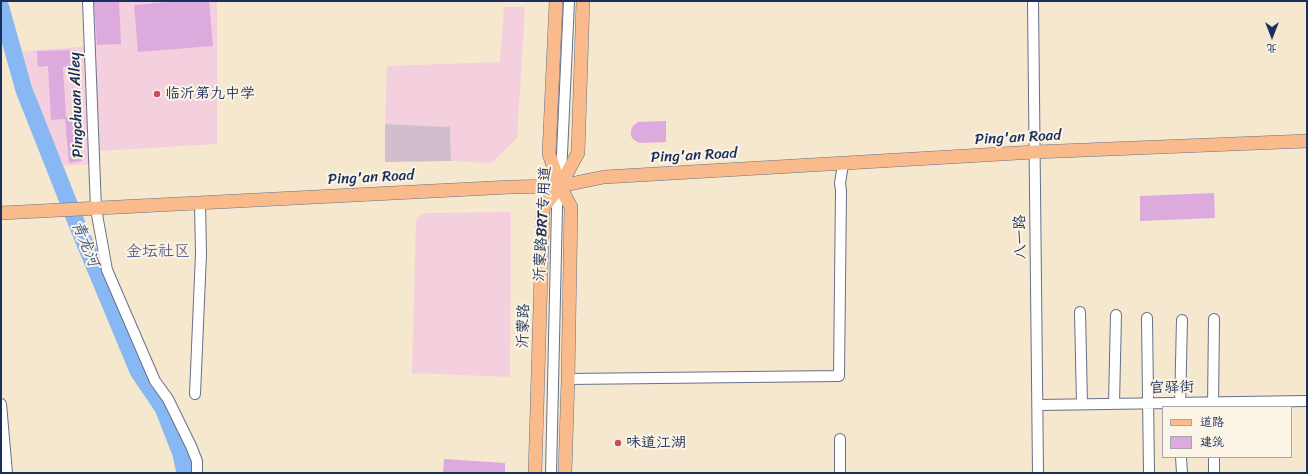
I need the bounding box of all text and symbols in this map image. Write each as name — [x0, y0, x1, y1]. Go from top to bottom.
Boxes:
north arrow — [1252, 16, 1292, 56]
text: 北 — [1267, 39, 1278, 58]
street label: Pingchuan Alley — [66, 52, 88, 158]
place label: 临沂第九中学 — [165, 85, 255, 103]
marker: 临沂第九中学 — [152, 89, 162, 99]
street label: Ping'an Road — [974, 127, 1062, 149]
street label: Ping'an Road — [650, 145, 738, 167]
street label: 沂蒙路BRT专用道 — [531, 166, 555, 282]
street label: Ping'an Road — [327, 167, 415, 189]
street label: 八一路 — [1012, 214, 1030, 260]
water label: 青龙河 — [67, 218, 103, 270]
district label: 金坛社区 — [126, 242, 190, 262]
street label: 沂蒙路 — [515, 303, 533, 349]
street label: 官驿街 — [1149, 379, 1195, 397]
legend — [1162, 406, 1292, 458]
text: 道路 — [1200, 411, 1224, 433]
text: 建筑 — [1200, 431, 1224, 453]
place label: 味道江湖 — [626, 434, 686, 452]
marker: 味道江湖 — [613, 438, 623, 448]

